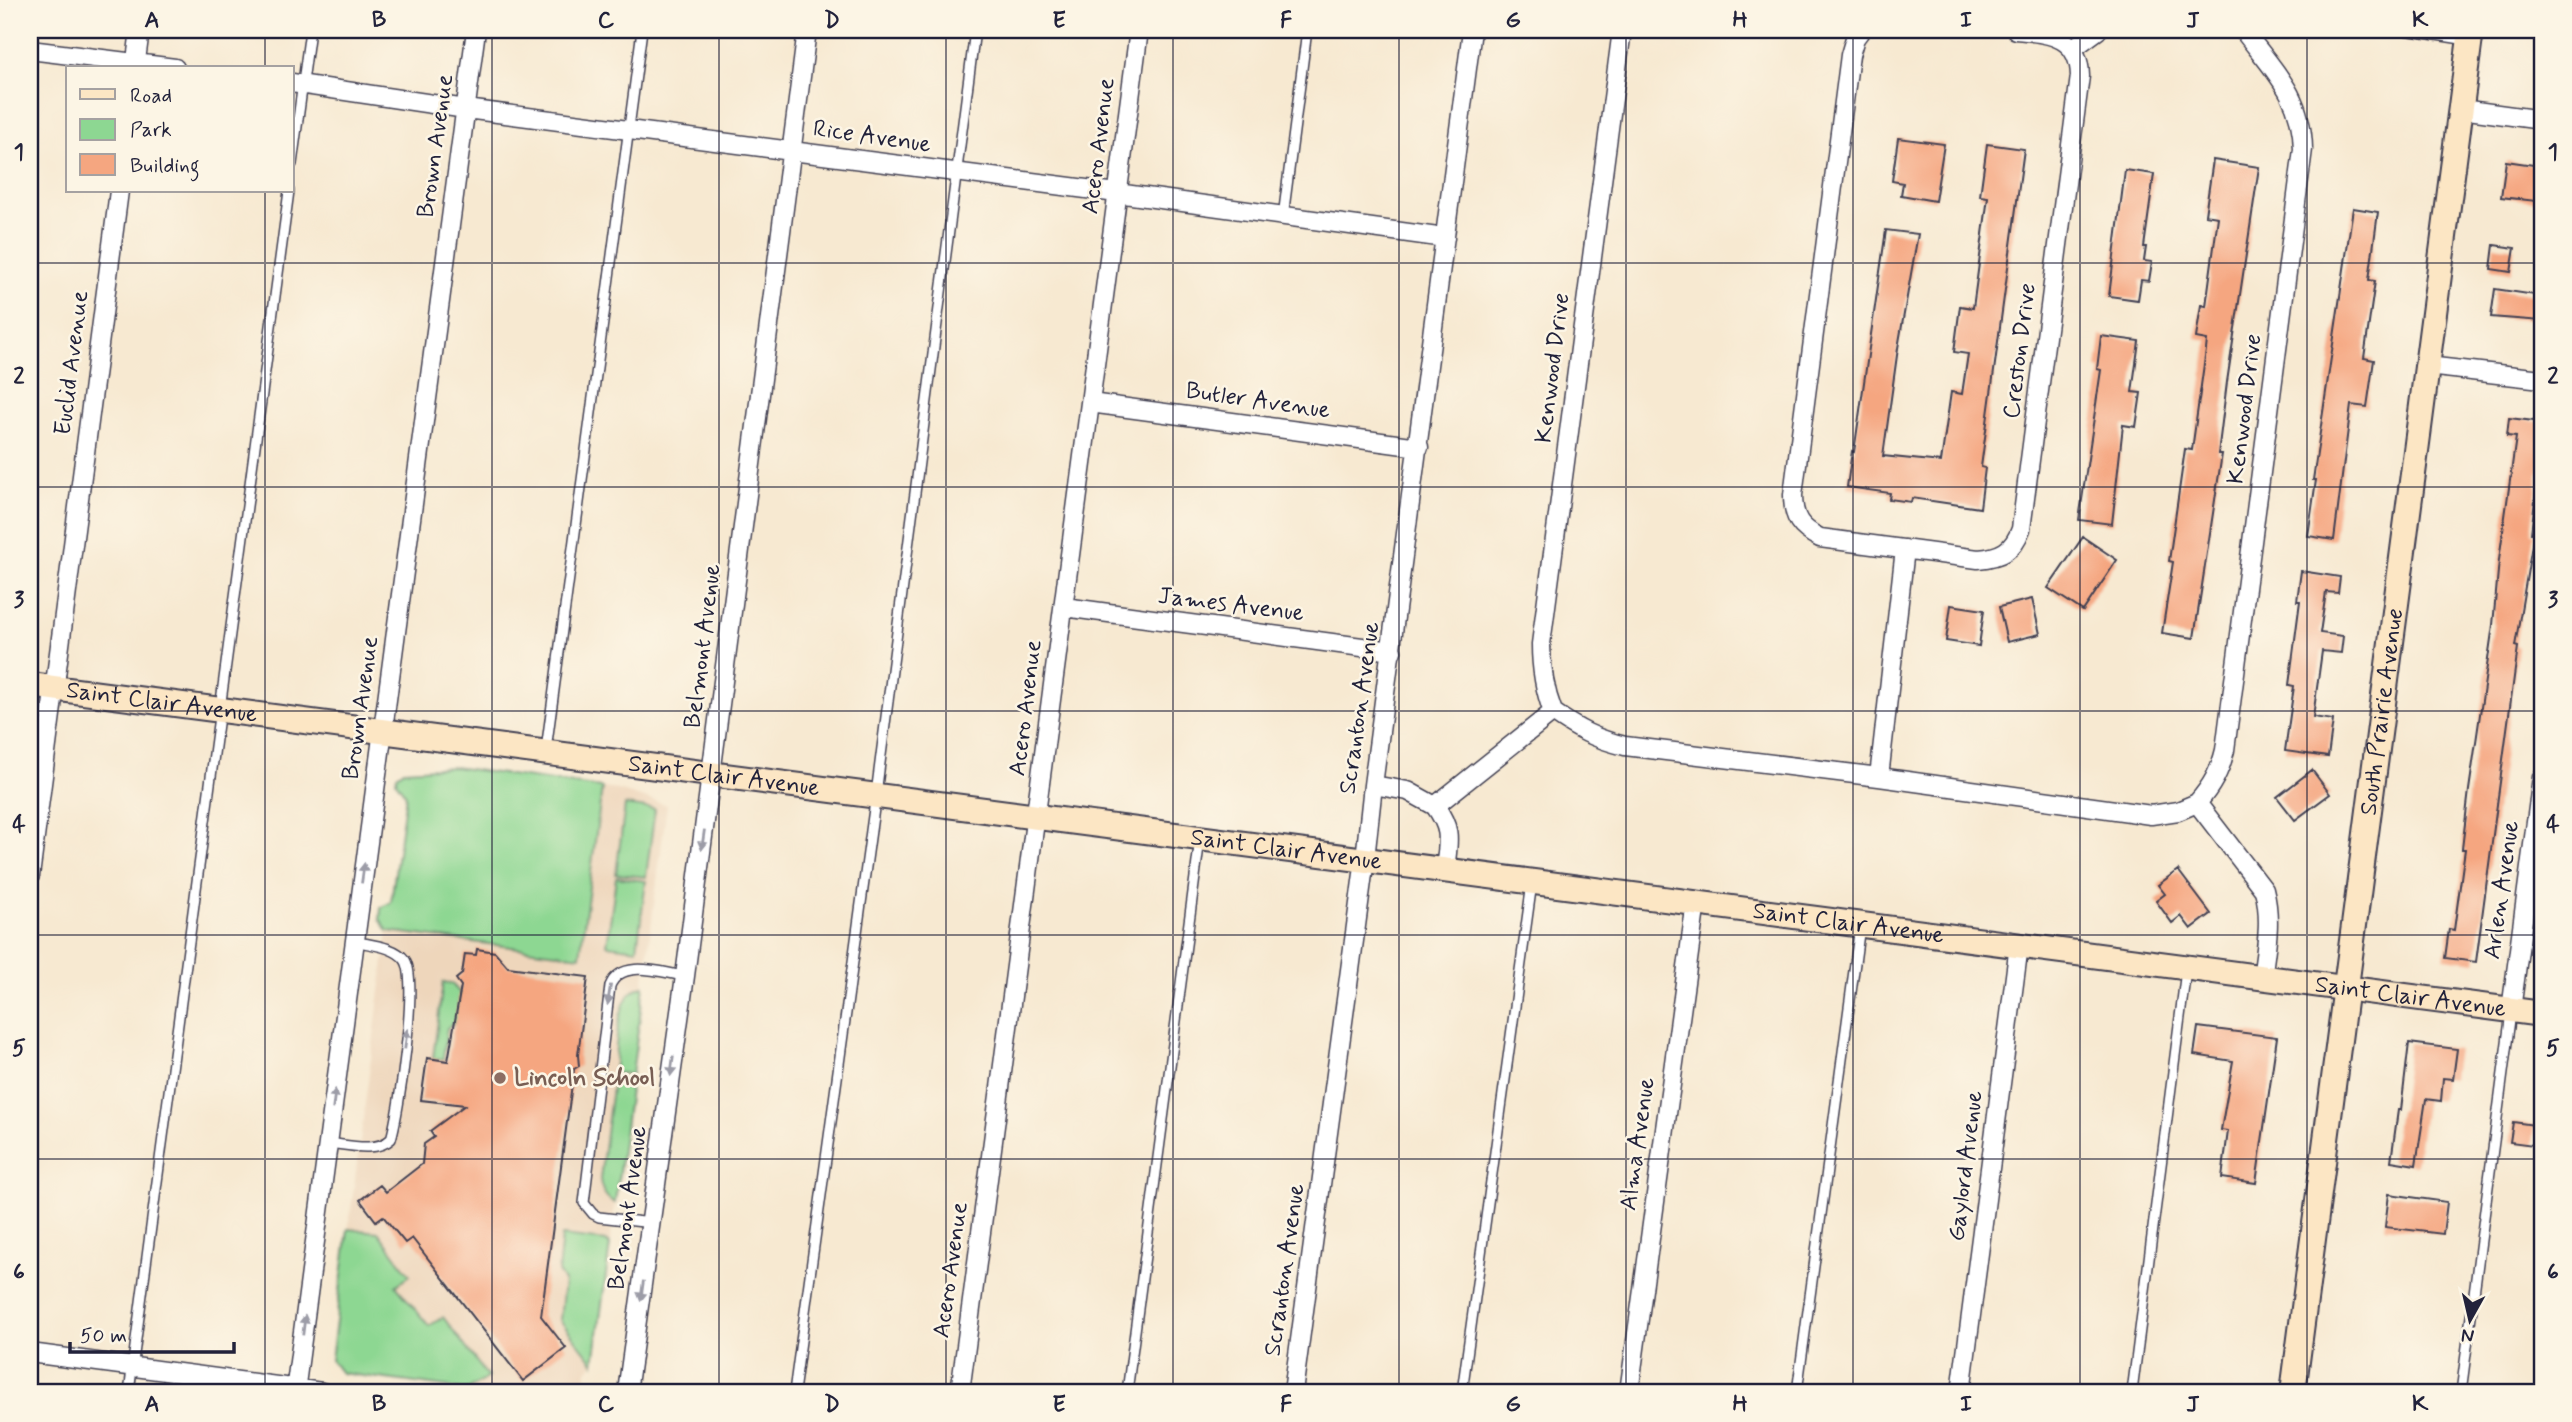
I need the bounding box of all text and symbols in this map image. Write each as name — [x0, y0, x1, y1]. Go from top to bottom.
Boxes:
text: A — [144, 6, 160, 36]
text: B — [372, 6, 387, 36]
text: C — [598, 6, 615, 36]
text: D — [824, 6, 840, 36]
text: E — [1052, 6, 1066, 36]
text: F — [1280, 6, 1292, 36]
text: G — [1505, 6, 1521, 36]
text: H — [1732, 6, 1748, 36]
text: I — [1960, 6, 1972, 36]
text: J — [2186, 6, 2200, 36]
text: K — [2412, 6, 2429, 36]
legend — [66, 66, 294, 192]
street label: Brown Avenue — [411, 72, 461, 220]
street label: Acero Avenue — [1075, 76, 1123, 216]
text: Road — [130, 82, 172, 110]
street label: Rice Avenue — [811, 113, 933, 161]
text: Park — [130, 116, 172, 144]
text: 1 — [14, 138, 24, 168]
text: 1 — [2548, 138, 2558, 168]
text: Building — [130, 152, 200, 182]
street label: Creston Drive — [1996, 281, 2044, 421]
street label: Euclid Avenue — [48, 289, 96, 437]
street label: Kenwood Drive — [1528, 291, 1578, 445]
street label: Kenwood Drive — [2220, 332, 2270, 486]
text: 2 — [13, 362, 25, 392]
text: 2 — [2547, 362, 2559, 392]
street label: Butler Avenue — [1184, 376, 1332, 426]
street label: Belmont Avenue — [678, 562, 728, 730]
street label: James Avenue — [1156, 581, 1306, 629]
text: 3 — [14, 586, 25, 616]
text: 3 — [2548, 586, 2559, 616]
street label: South Prairie Avenue — [2353, 606, 2411, 817]
street label: Scranton Avenue — [1333, 620, 1387, 796]
street label: Brown Avenue — [336, 634, 386, 782]
street label: Acero Avenue — [1002, 638, 1050, 778]
street label: Saint Clair Avenue — [64, 674, 259, 730]
street label: Saint Clair Avenue — [627, 748, 822, 804]
text: 4 — [12, 810, 26, 840]
text: 4 — [2546, 810, 2560, 840]
street label: Arlen Avenue — [2477, 819, 2527, 961]
street label: Saint Clair Avenue — [1189, 822, 1384, 877]
one-way arrow — [697, 830, 708, 852]
one-way arrow — [358, 862, 369, 884]
street label: Saint Clair Avenue — [1751, 895, 1946, 951]
street label: Saint Clair Avenue — [2313, 969, 2508, 1025]
one-way arrow — [603, 984, 614, 1006]
one-way arrow — [400, 1028, 411, 1050]
text: 5 — [12, 1034, 26, 1064]
text: 5 — [2546, 1034, 2560, 1064]
one-way arrow — [667, 1055, 678, 1077]
place label: Lincoln School — [514, 1063, 655, 1094]
marker: Lincoln School — [492, 1070, 508, 1086]
street label: Alma Avenue — [1613, 1076, 1663, 1212]
one-way arrow — [328, 1088, 339, 1110]
street label: Gaylord Avenue — [1941, 1089, 1991, 1243]
street label: Belmont Avenue — [601, 1124, 655, 1292]
street label: Scranton Avenue — [1258, 1182, 1312, 1358]
street label: Acero Avenue — [926, 1200, 976, 1340]
text: 6 — [13, 1258, 25, 1288]
text: 6 — [2547, 1258, 2559, 1288]
one-way arrow — [636, 1280, 647, 1302]
north arrow — [2436, 1286, 2506, 1356]
scale bar — [70, 1310, 234, 1354]
one-way arrow — [299, 1313, 310, 1335]
text: 50 m — [80, 1322, 127, 1350]
text: N — [2460, 1322, 2476, 1349]
text: A — [144, 1390, 160, 1420]
text: B — [372, 1390, 387, 1420]
text: C — [598, 1390, 615, 1420]
text: D — [824, 1390, 840, 1420]
text: E — [1052, 1390, 1066, 1420]
text: F — [1280, 1390, 1292, 1420]
text: G — [1505, 1390, 1521, 1420]
text: H — [1732, 1390, 1748, 1420]
text: I — [1960, 1390, 1972, 1420]
text: J — [2186, 1390, 2200, 1420]
text: K — [2412, 1390, 2429, 1420]

